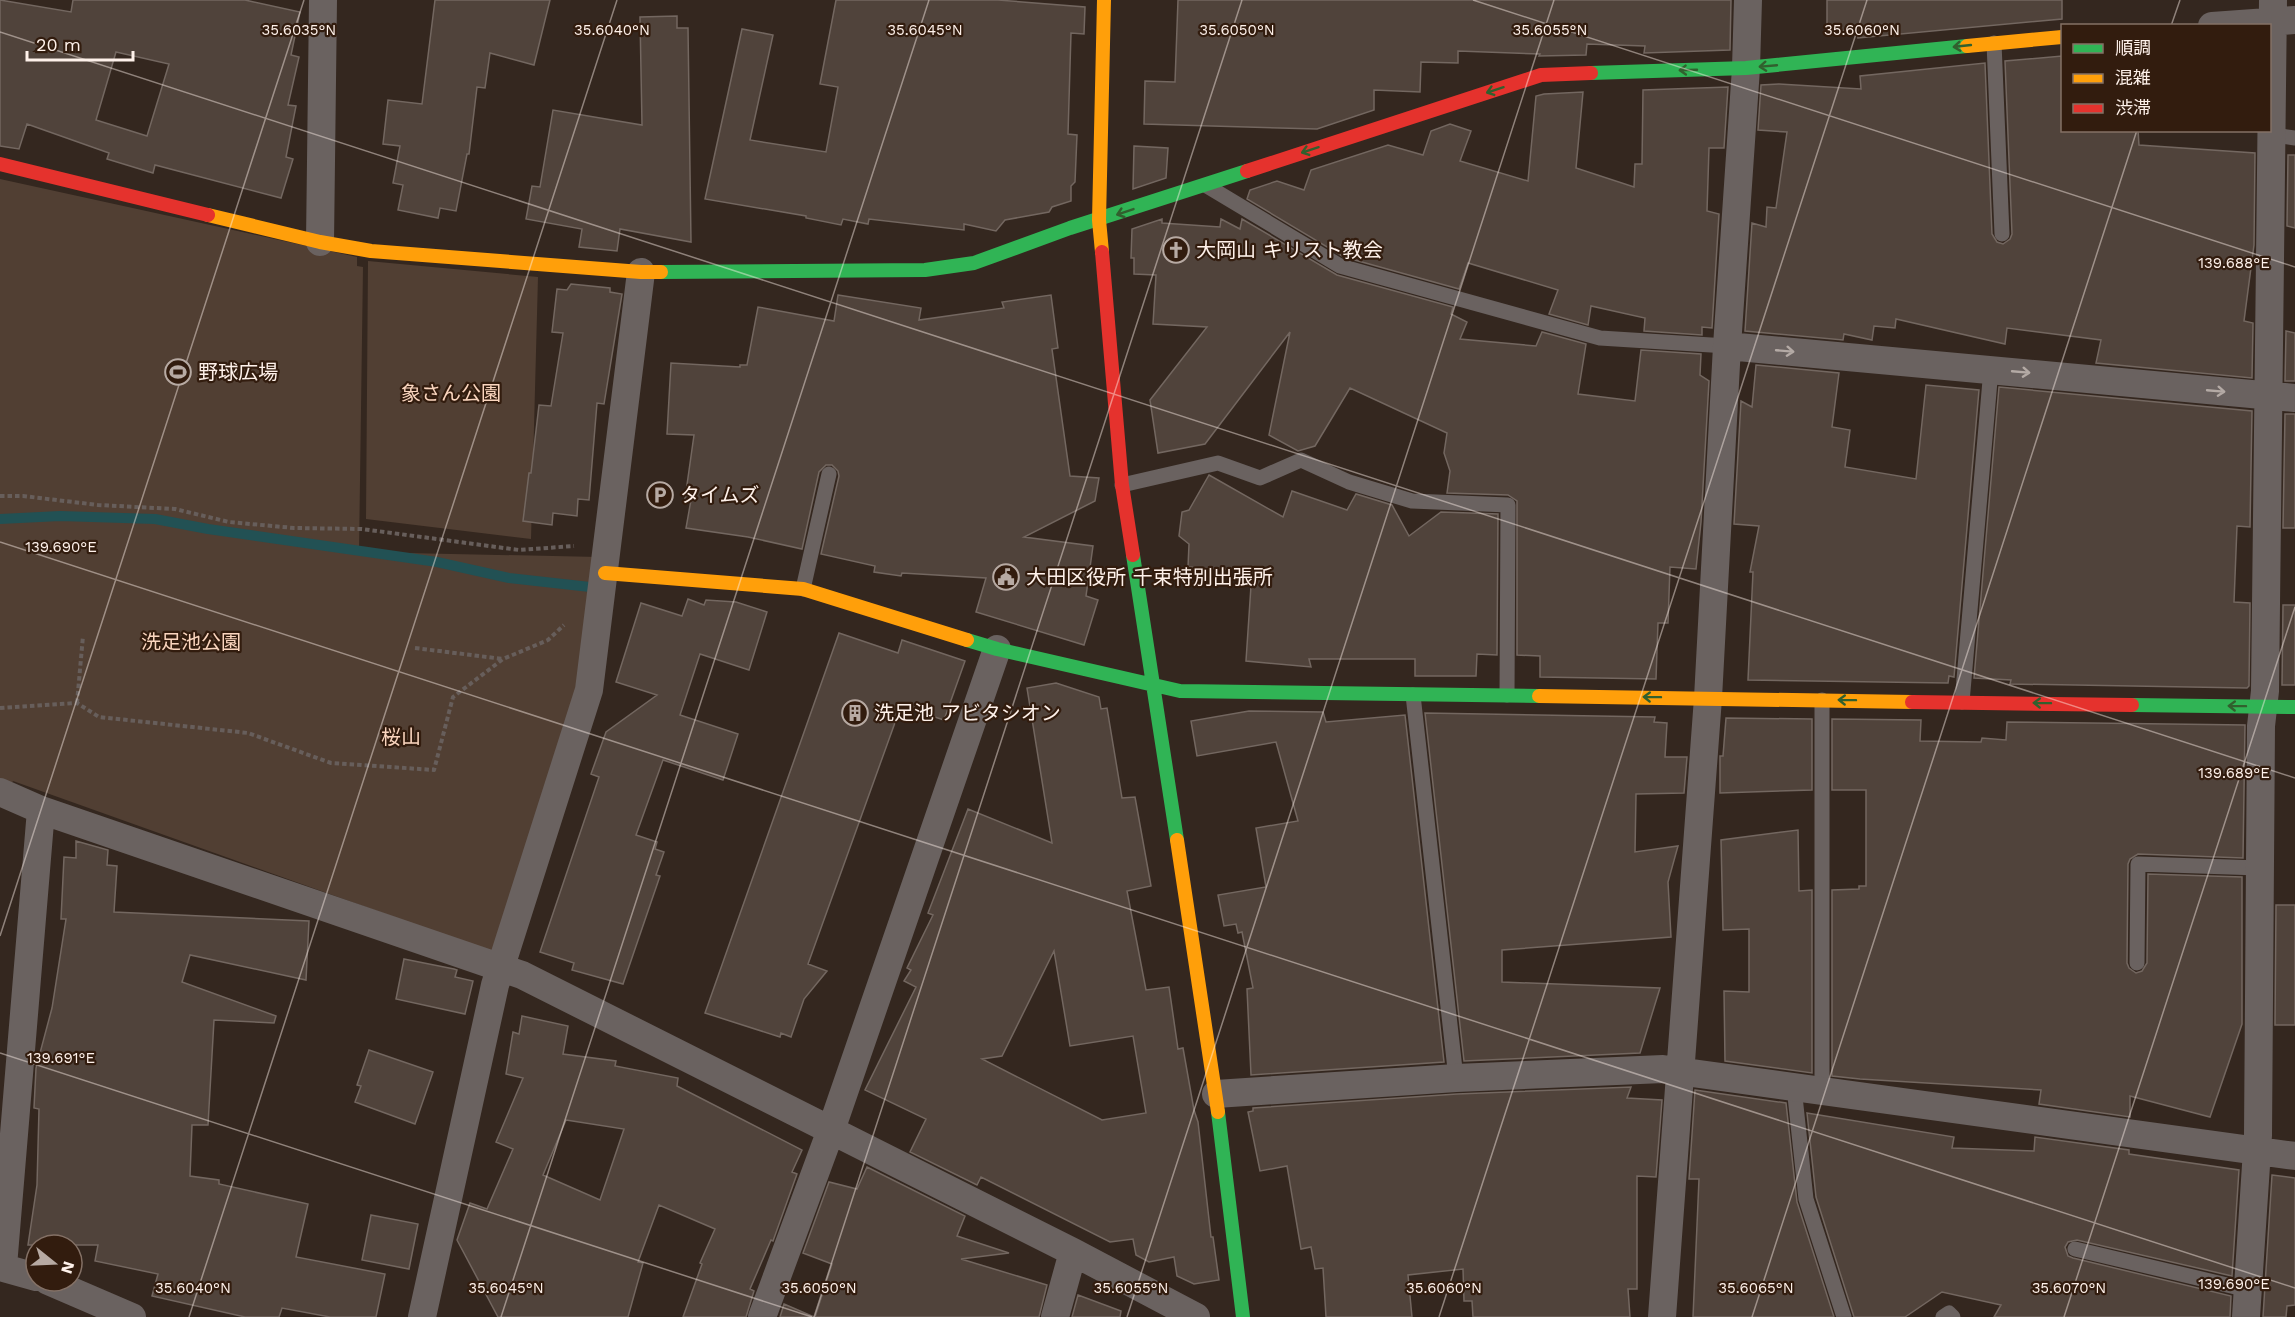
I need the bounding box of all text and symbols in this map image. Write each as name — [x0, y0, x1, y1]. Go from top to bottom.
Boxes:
text: 35.6035°N — [262, 21, 336, 39]
text: 35.6040°N — [574, 21, 650, 39]
text: 35.6045°N — [887, 21, 963, 39]
text: 35.6050°N — [1199, 21, 1275, 39]
text: 35.6055°N — [1512, 21, 1588, 39]
text: 35.6060°N — [1824, 21, 1900, 39]
scale bar — [27, 24, 134, 62]
legend — [2061, 24, 2271, 132]
text: 20 m — [36, 34, 81, 55]
text: 順調 — [2115, 37, 2151, 58]
one-way arrow — [1953, 41, 1973, 52]
one-way arrow — [1759, 61, 1779, 72]
one-way arrow — [1678, 65, 1698, 76]
text: 混雑 — [2115, 67, 2151, 88]
one-way arrow — [1486, 85, 1505, 96]
text: 渋滞 — [2115, 97, 2151, 118]
one-way arrow — [1301, 145, 1320, 156]
one-way arrow — [1116, 207, 1135, 218]
church icon: 大岡山 キリスト教会 — [1161, 235, 1191, 265]
place label: 大岡山 キリスト教会 — [1196, 238, 1383, 262]
text: 139.688°E — [2198, 254, 2270, 272]
one-way arrow — [1775, 346, 1795, 357]
sports icon: 野球広場 — [163, 357, 193, 387]
place label: 野球広場 — [198, 360, 278, 384]
one-way arrow — [2011, 367, 2031, 378]
park label: 象さん公園 — [401, 381, 501, 405]
one-way arrow — [2205, 385, 2225, 396]
parking icon: タイムズ — [645, 480, 675, 510]
place label: タイムズ — [680, 483, 760, 507]
text: 139.690°E — [25, 538, 97, 556]
public building icon: 大田区役所 千束特別出張所 — [991, 562, 1021, 592]
place label: 大田区役所 千束特別出張所 — [1026, 565, 1273, 589]
park label: 洗足池公園 — [141, 630, 241, 654]
one-way arrow — [1642, 691, 1662, 703]
one-way arrow — [1837, 694, 1857, 706]
one-way arrow — [2032, 697, 2052, 709]
building icon: 洗足池 アビタシオン — [840, 698, 870, 728]
one-way arrow — [2227, 700, 2247, 712]
place label: 洗足池 アビタシオン — [874, 701, 1061, 725]
park label: 桜山 — [381, 725, 421, 749]
text: 139.689°E — [2198, 764, 2270, 782]
text: 139.691°E — [27, 1049, 95, 1067]
north arrow — [24, 1233, 84, 1293]
text: N — [57, 1259, 79, 1276]
text: 139.690°E — [2198, 1275, 2270, 1293]
text: 35.6040°N — [155, 1279, 231, 1297]
text: 35.6045°N — [468, 1279, 544, 1297]
text: 35.6050°N — [781, 1279, 857, 1297]
text: 35.6055°N — [1093, 1279, 1169, 1297]
text: 35.6060°N — [1406, 1279, 1482, 1297]
text: 35.6065°N — [1718, 1279, 1794, 1297]
text: 35.6070°N — [2032, 1279, 2106, 1297]

